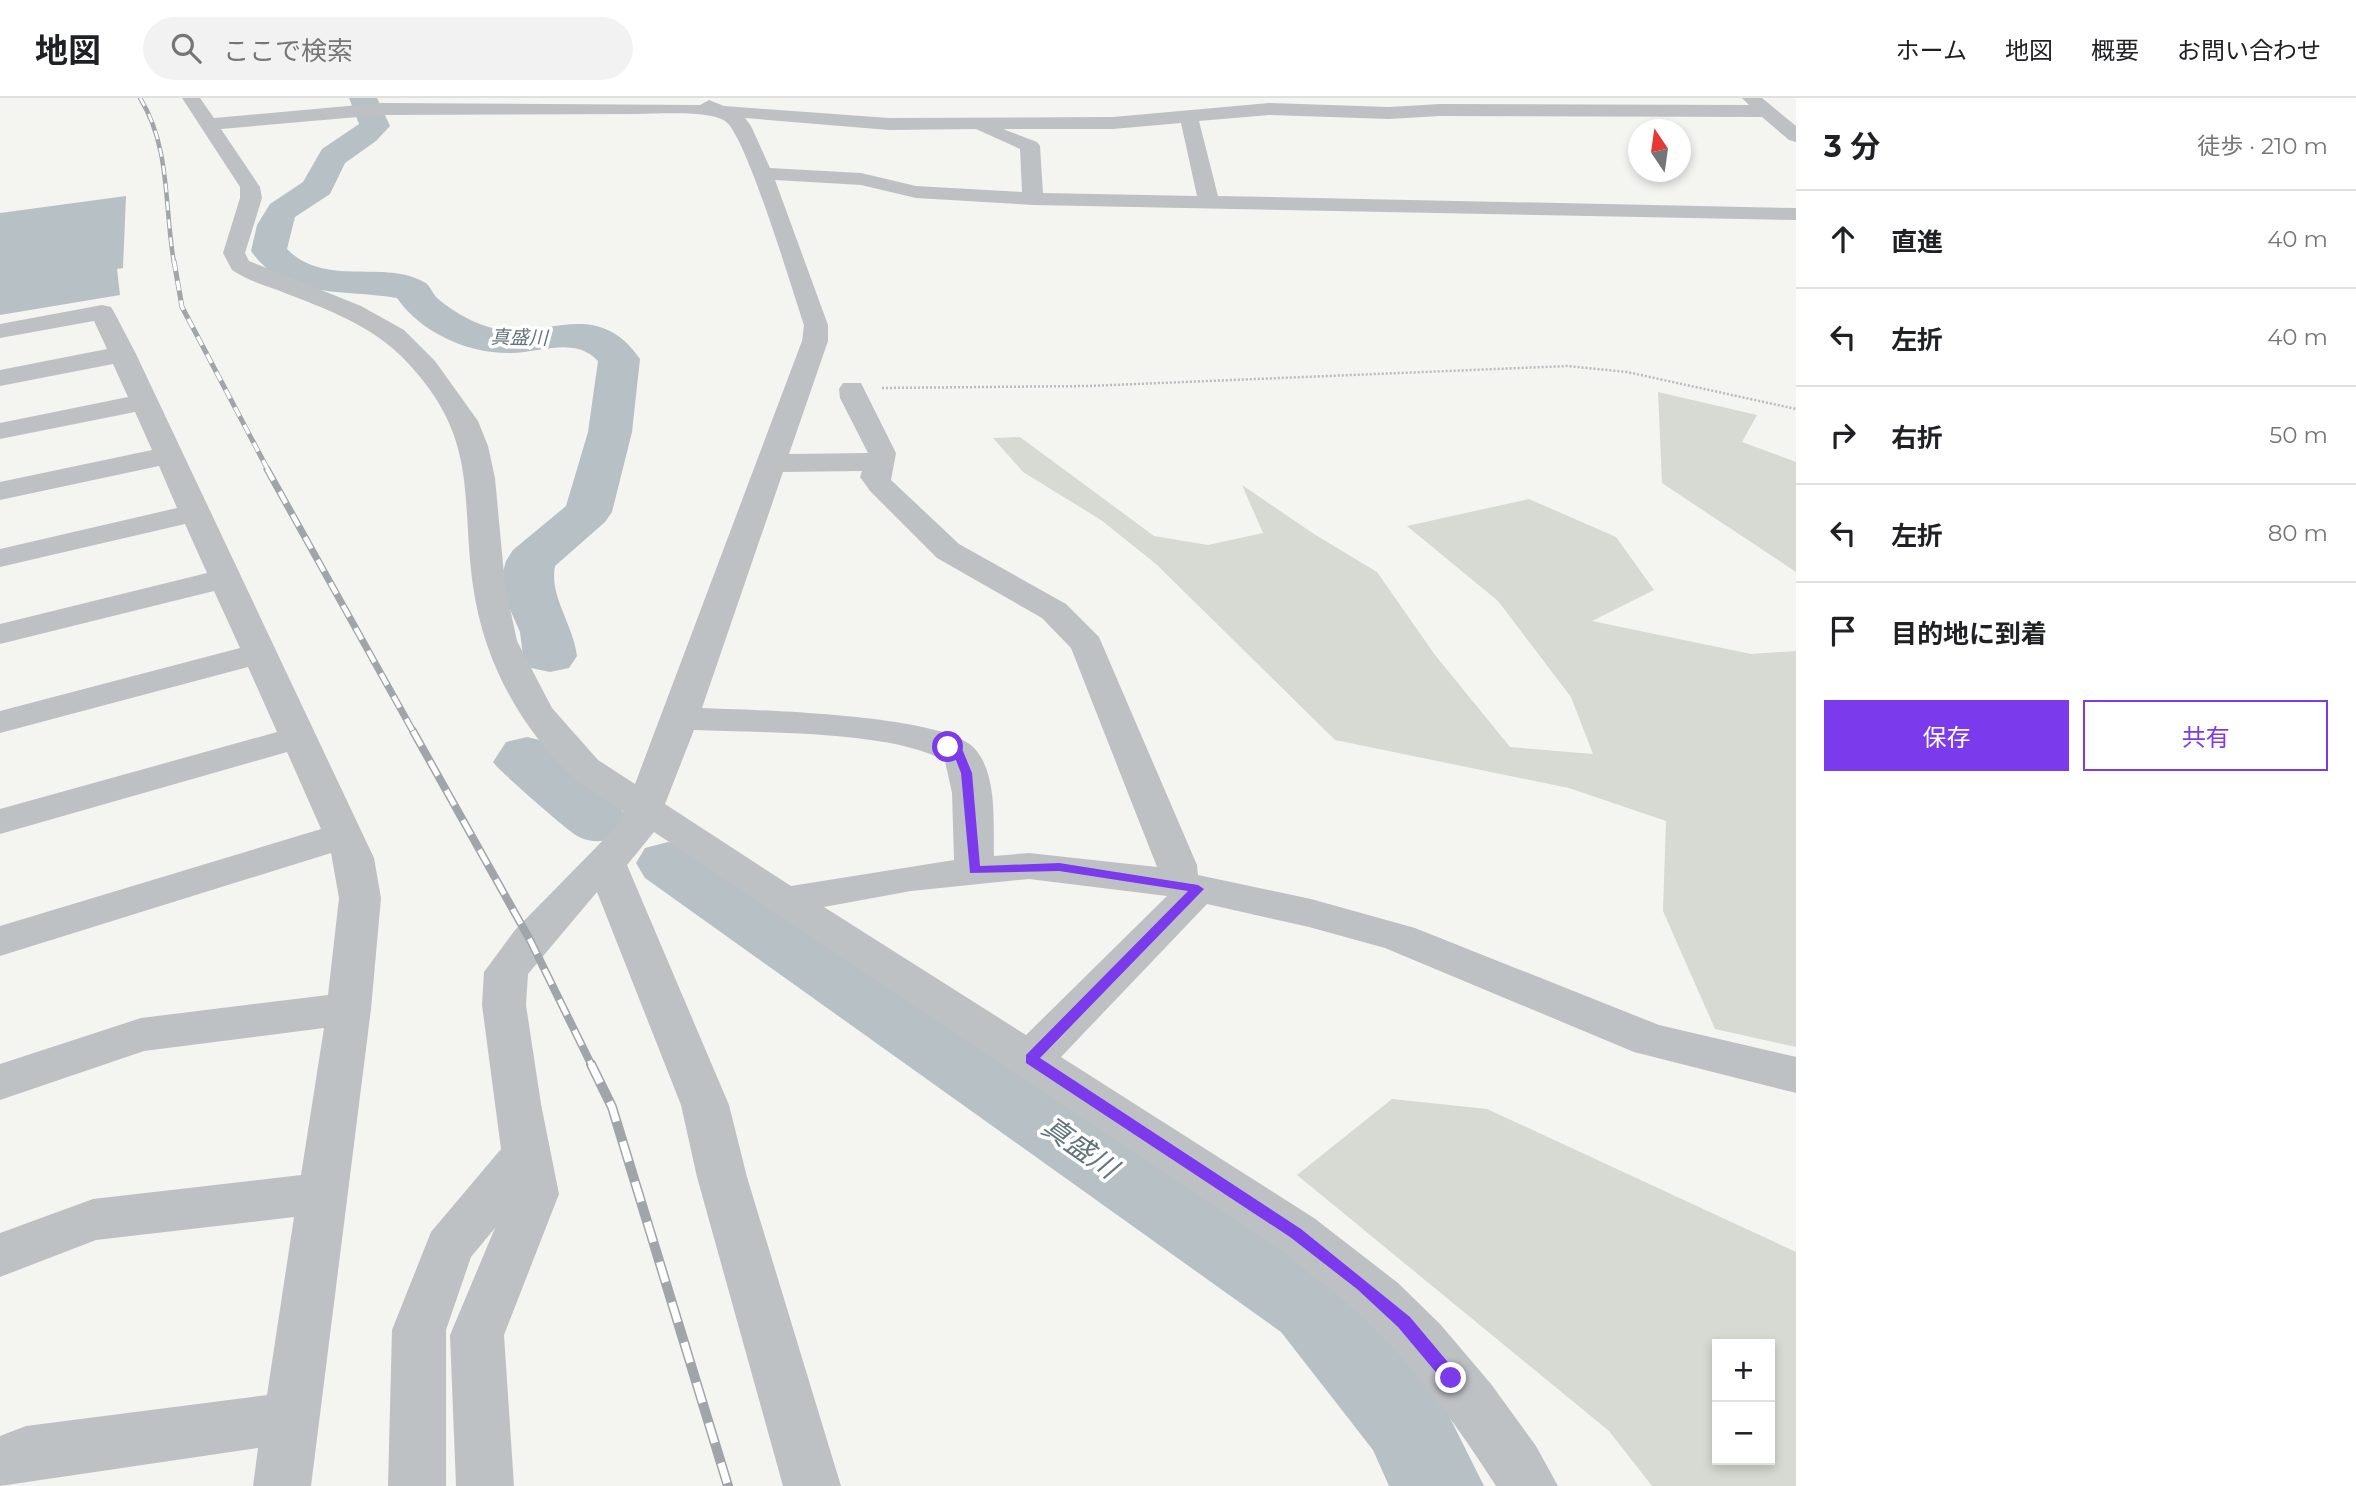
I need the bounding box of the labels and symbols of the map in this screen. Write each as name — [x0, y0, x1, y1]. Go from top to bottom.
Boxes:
north arrow — [1628, 119, 1691, 182]
water label: 真盛川 — [490, 326, 550, 350]
route start — [932, 731, 963, 762]
water label: 真盛川 — [1036, 1109, 1127, 1187]
route end — [1435, 1362, 1466, 1393]

